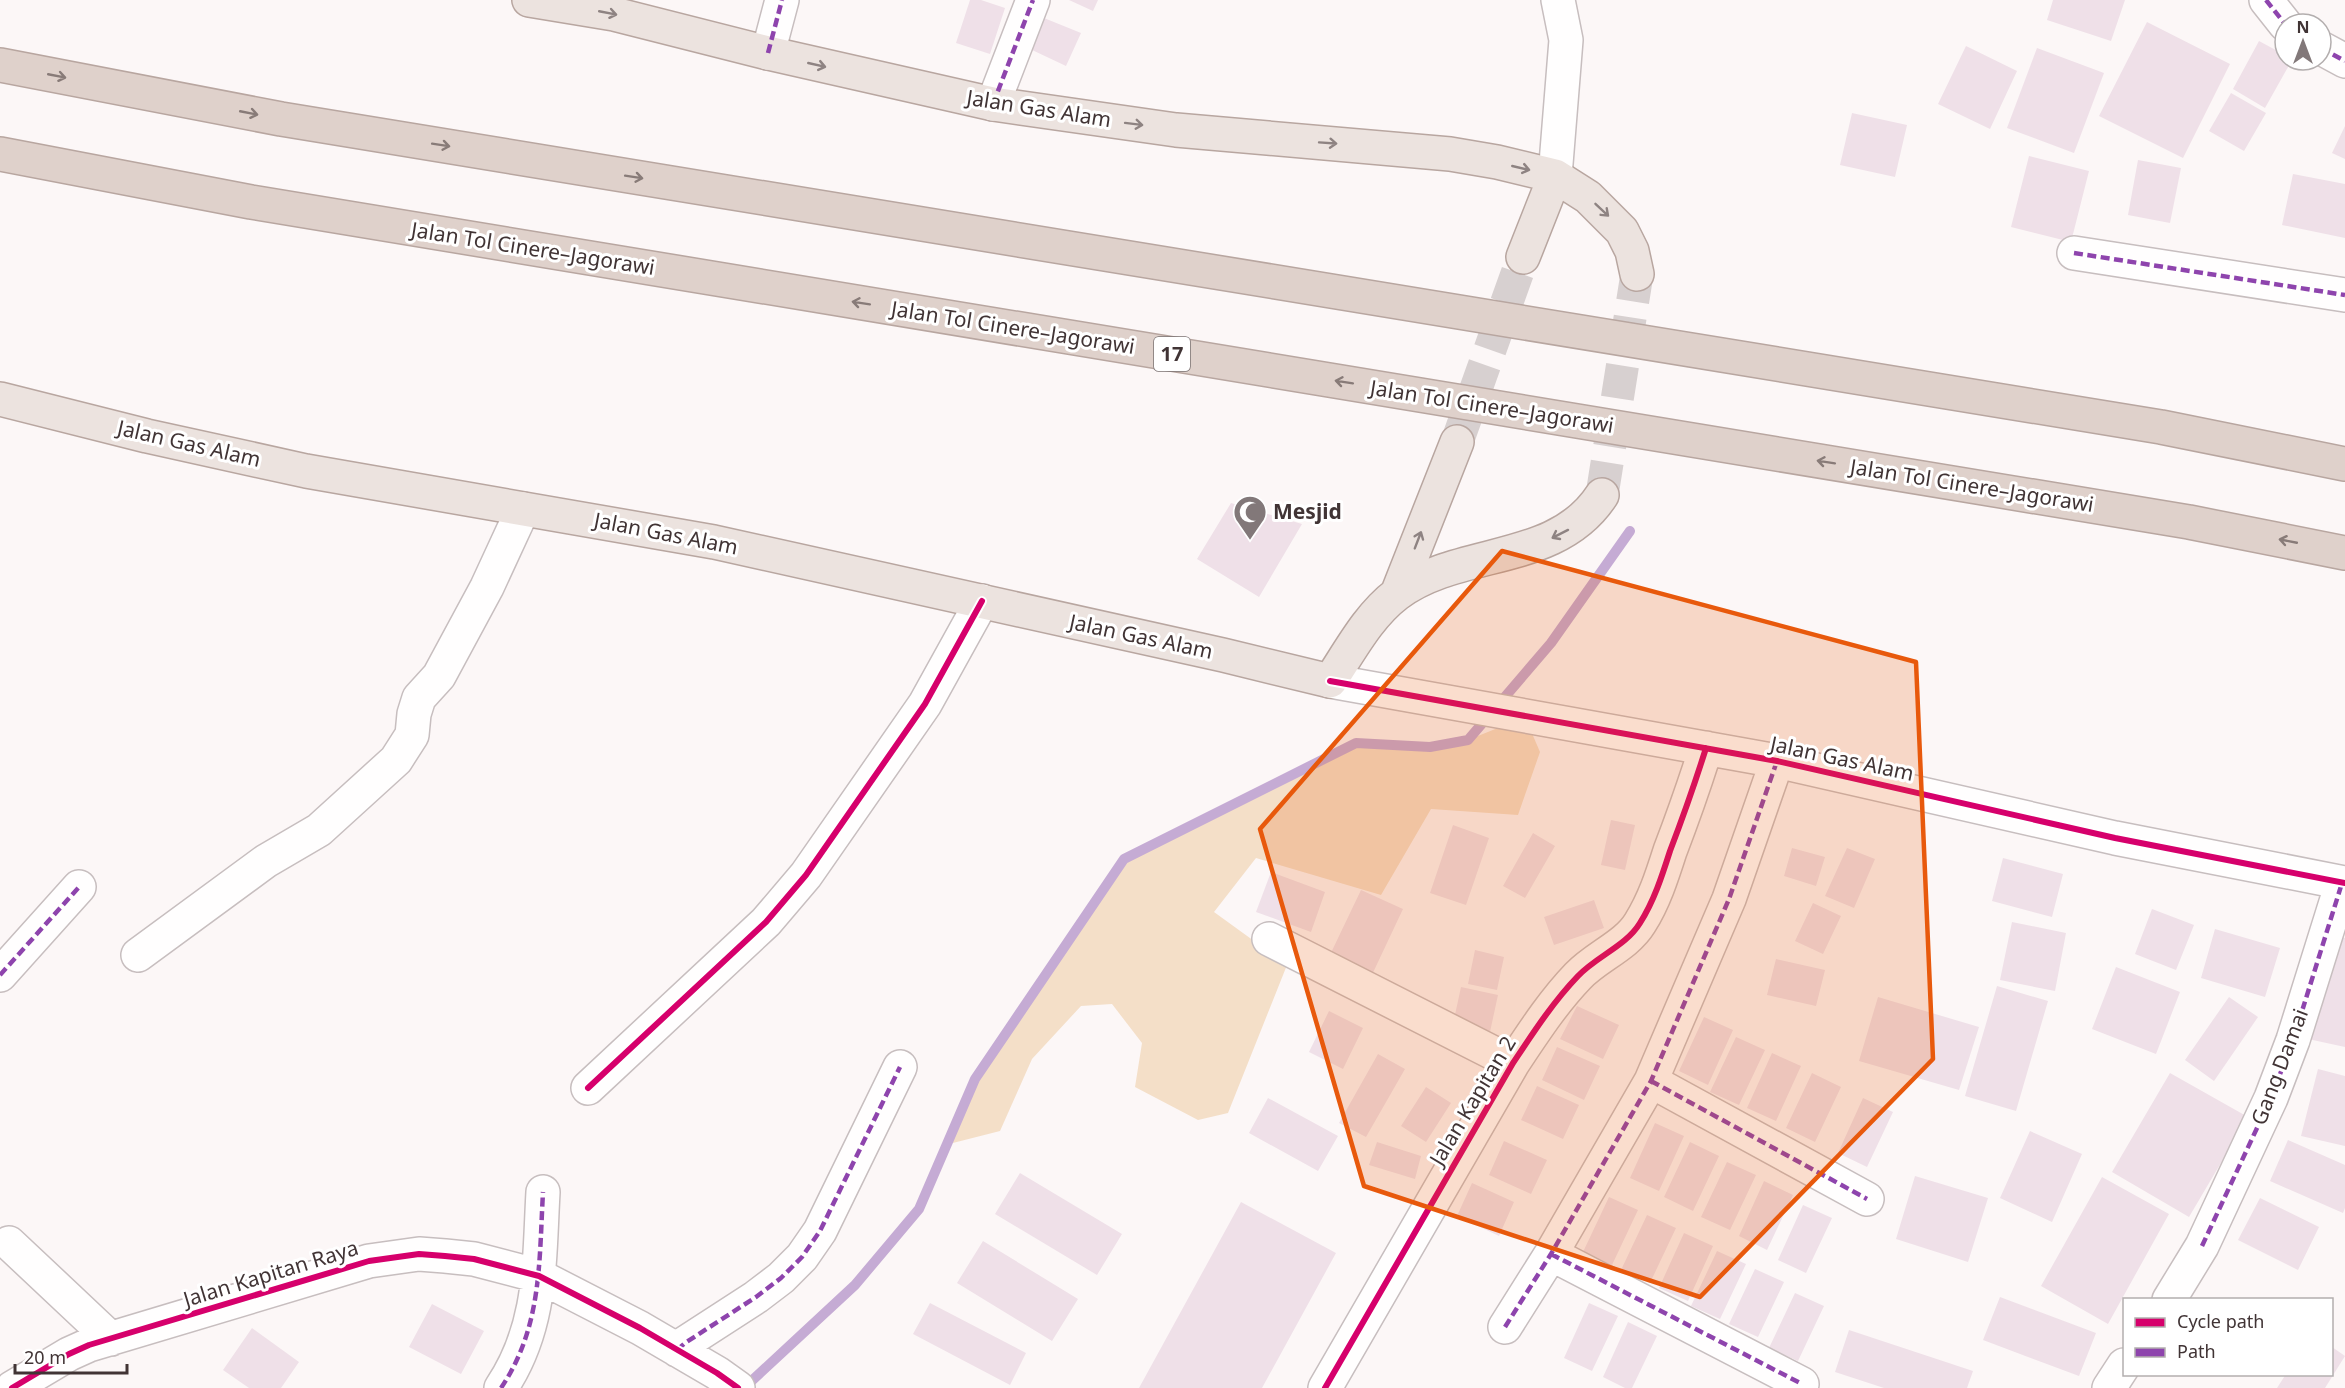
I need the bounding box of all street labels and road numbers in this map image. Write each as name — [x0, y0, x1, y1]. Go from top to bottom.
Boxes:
street label: Jalan Gas Alam — [963, 82, 1113, 133]
street label: Jalan Tol Cinere–Jagorawi — [407, 215, 657, 281]
street label: Jalan Tol Cinere–Jagorawi — [887, 294, 1137, 360]
road number: 17 — [1154, 337, 1190, 371]
street label: Jalan Tol Cinere–Jagorawi — [1366, 373, 1616, 439]
street label: Jalan Gas Alam — [113, 413, 264, 473]
street label: Jalan Tol Cinere–Jagorawi — [1846, 452, 2096, 518]
street label: Jalan Gas Alam — [590, 505, 741, 561]
street label: Jalan Gas Alam — [1065, 607, 1216, 665]
street label: Jalan Gas Alam — [1766, 729, 1917, 787]
street label: Gang Damai — [2244, 1005, 2314, 1129]
street label: Jalan Kapitan 2 — [1421, 1031, 1522, 1172]
street label: Jalan Kapitan Raya — [178, 1233, 362, 1314]

